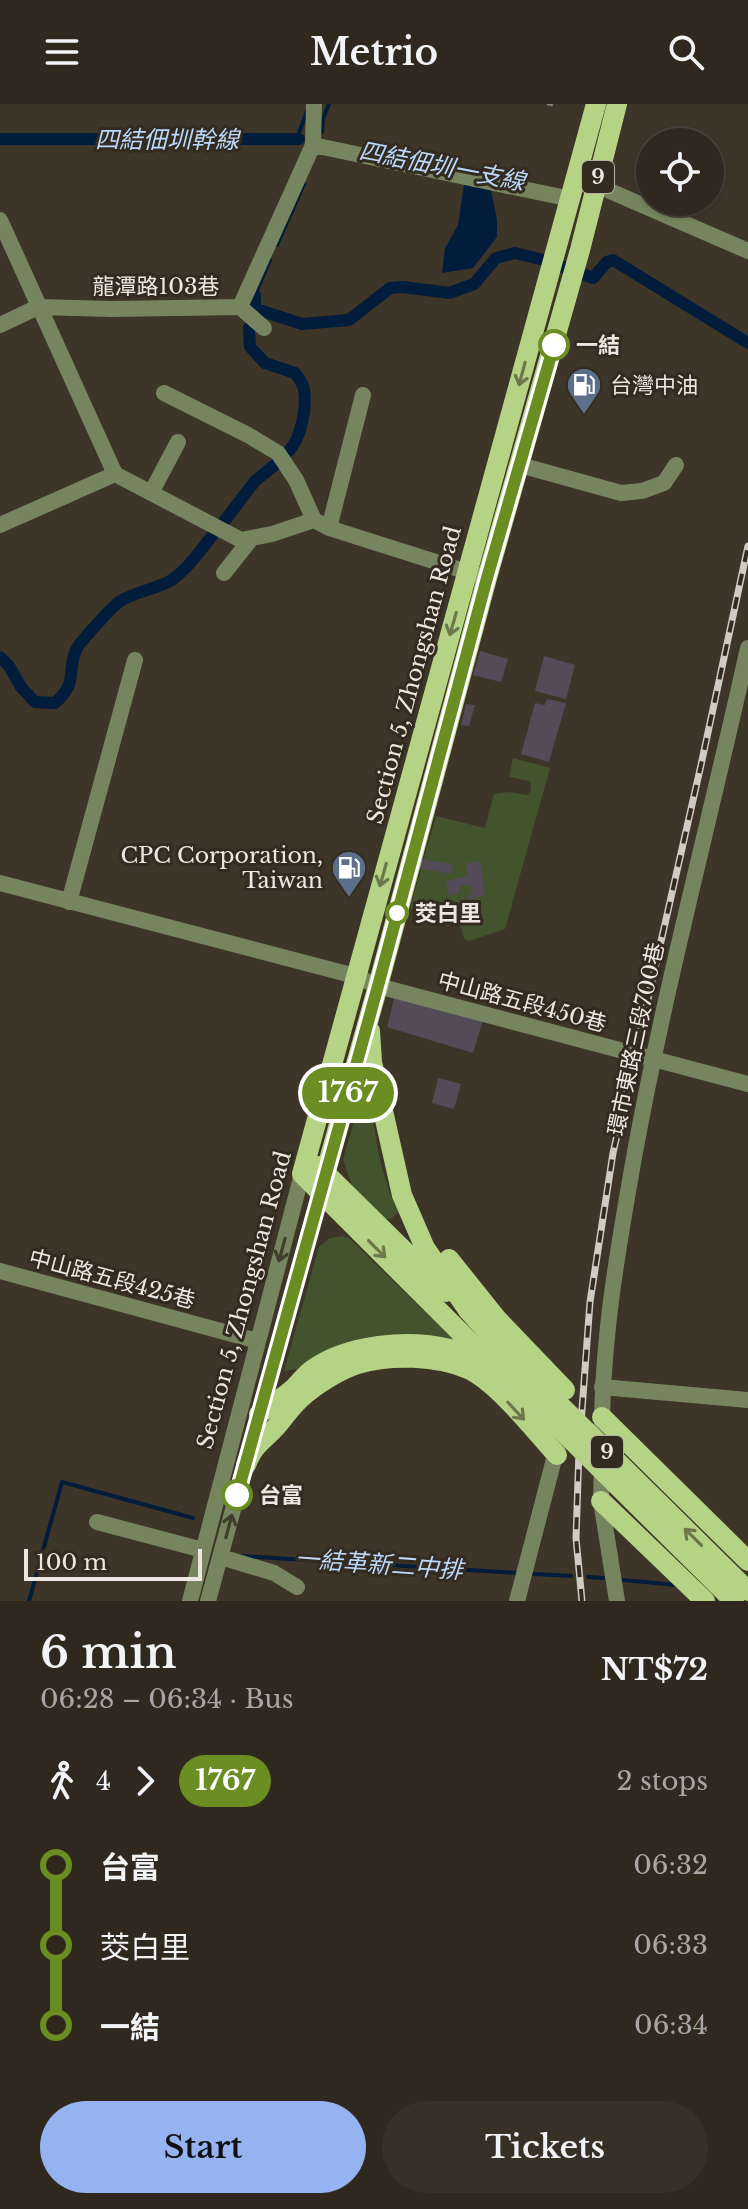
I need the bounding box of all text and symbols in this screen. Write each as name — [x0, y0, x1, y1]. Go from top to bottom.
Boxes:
icon: menu — [40, 30, 84, 74]
text: Metrio — [310, 30, 438, 75]
icon: search — [664, 30, 708, 74]
water label: 四結佃圳幹線 — [95, 125, 242, 154]
map controls — [636, 128, 724, 216]
button: locate — [636, 128, 724, 216]
water label: 四結佃圳一支線 — [357, 136, 530, 197]
road number: 9 — [582, 161, 614, 193]
street label: 龍潭路103巷 — [92, 273, 220, 300]
marker: 一結 — [539, 330, 569, 360]
place label: 一結 — [576, 332, 620, 359]
one-way arrow — [514, 360, 529, 386]
fuel station icon: 台灣中油 — [565, 366, 603, 416]
place label: 台灣中油 — [610, 372, 698, 399]
street label: Section 5, Zhongshan Road — [361, 523, 467, 827]
one-way arrow — [445, 611, 460, 637]
place label: CPC Corporation, Taiwan — [120, 842, 323, 894]
fuel station icon: CPC Corporation, Taiwan — [330, 849, 368, 899]
one-way arrow — [375, 861, 390, 887]
place label: 茭白里 — [415, 900, 481, 927]
marker: 茭白里 — [386, 902, 408, 924]
street label: 環市東路三段700巷 — [602, 940, 670, 1138]
street label: 中山路五段450巷 — [435, 967, 609, 1037]
line badge: 1767 — [292, 1067, 404, 1119]
text: 1767 — [318, 1075, 378, 1110]
street label: Section 5, Zhongshan Road — [191, 1148, 297, 1452]
one-way arrow — [274, 1236, 289, 1262]
one-way arrow — [367, 1239, 386, 1258]
street label: 中山路五段425巷 — [26, 1244, 198, 1314]
one-way arrow — [507, 1401, 526, 1421]
road number: 9 — [591, 1436, 623, 1468]
marker: 台富 — [222, 1480, 252, 1510]
place label: 台富 — [259, 1482, 303, 1509]
one-way arrow — [222, 1513, 237, 1539]
one-way arrow — [683, 1527, 703, 1547]
water label: 一結革新二中排 — [294, 1544, 467, 1585]
scale bar — [24, 1545, 202, 1581]
text: 100 m — [36, 1549, 107, 1576]
text: 6 min — [40, 1625, 177, 1680]
text: NT$72 — [601, 1651, 708, 1688]
text: 06:28 – 06:34 · Bus — [40, 1683, 294, 1715]
icon: walk — [40, 1759, 84, 1803]
icon: forward — [123, 1759, 167, 1803]
text: 1767 — [195, 1763, 255, 1798]
text: 4 — [96, 1765, 111, 1797]
text: 2 stops — [616, 1765, 708, 1797]
text: 台富 — [100, 1849, 160, 1886]
text: 06:32 — [633, 1849, 708, 1881]
text: 茭白里 — [100, 1929, 190, 1966]
text: 06:33 — [633, 1929, 708, 1961]
text: 一結 — [100, 2009, 160, 2046]
text: 06:34 — [634, 2009, 708, 2041]
button: Start — [40, 2101, 366, 2193]
button: Tickets — [382, 2101, 708, 2193]

